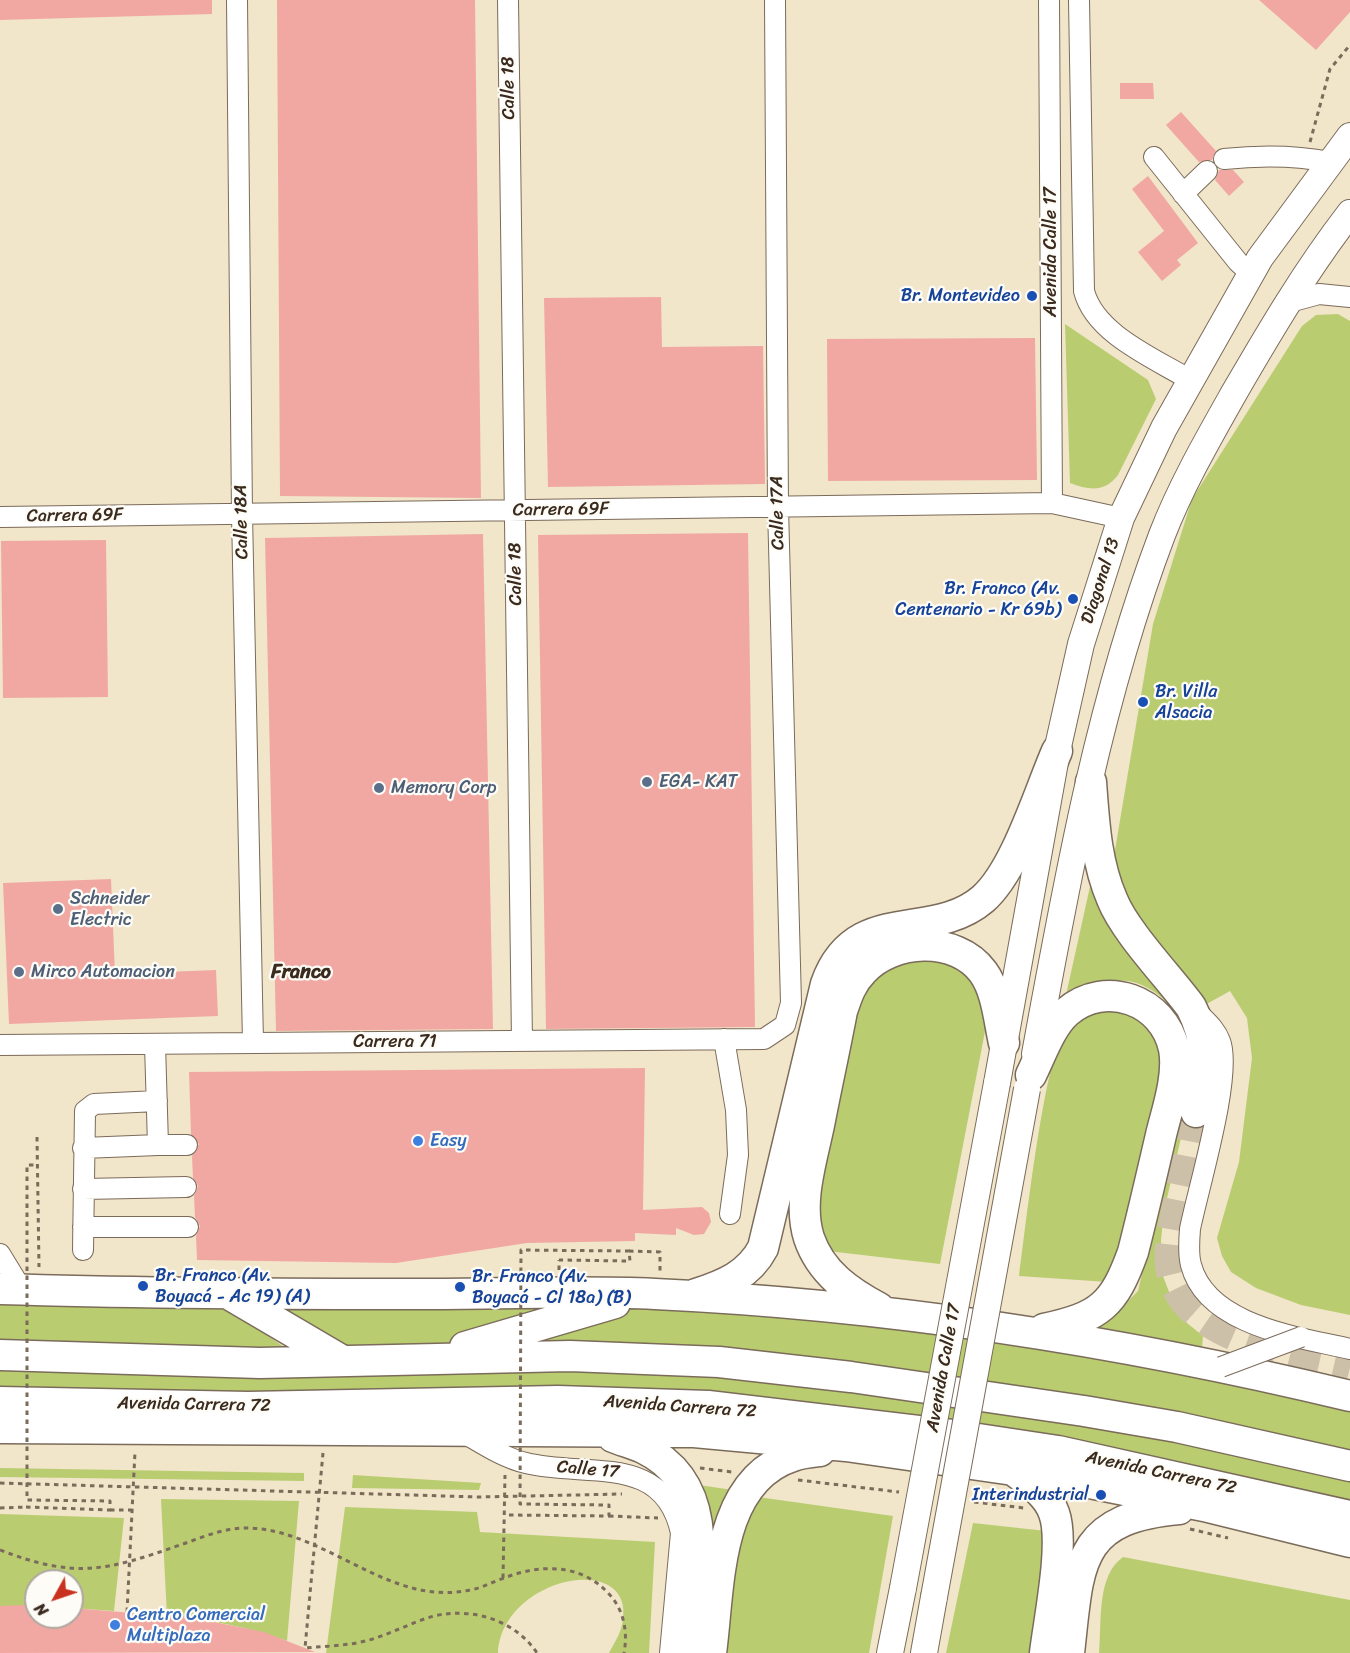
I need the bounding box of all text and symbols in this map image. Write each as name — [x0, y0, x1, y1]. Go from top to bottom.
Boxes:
street label: Calle 18 — [498, 56, 520, 120]
street label: Avenida Calle 17 — [1040, 187, 1062, 317]
place label: Br. Montevideo — [901, 285, 1020, 307]
marker: Br. Montevideo — [1025, 289, 1039, 303]
street label: Calle 17A — [767, 476, 789, 550]
street label: Calle 18A — [231, 484, 253, 560]
street label: Carrera 69F — [513, 498, 609, 522]
street label: Carrera 69F — [27, 504, 123, 528]
street label: Diagonal 13 — [1077, 535, 1125, 627]
street label: Calle 18 — [505, 542, 527, 606]
place label: Br. Franco (Av. Centenario - Kr 69b) — [895, 578, 1061, 620]
marker: Br. Franco (Av. Centenario - Kr 69b) — [1066, 592, 1080, 606]
place label: Br. Villa Alsacia — [1155, 681, 1217, 724]
marker: Br. Villa Alsacia — [1136, 695, 1150, 709]
place label: EGA- KAT — [659, 771, 737, 793]
marker: EGA- KAT — [640, 775, 654, 789]
place label: Memory Corp — [391, 777, 496, 799]
marker: Memory Corp — [372, 781, 386, 795]
place label: Schneider Electric — [70, 888, 149, 930]
marker: Schneider Electric — [51, 902, 65, 916]
place label: Mirco Automacion — [31, 961, 175, 983]
district label: Franco — [271, 961, 331, 985]
marker: Mirco Automacion — [12, 965, 26, 979]
street label: Carrera 71 — [353, 1031, 437, 1053]
place label: Easy — [430, 1130, 467, 1152]
marker: Easy — [411, 1134, 425, 1148]
place label: Br. Franco (Av. Boyacá - Ac 19) (A) — [155, 1265, 309, 1308]
place label: Br. Franco (Av. Boyacá - Cl 18a) (B) — [472, 1266, 630, 1308]
marker: Br. Franco (Av. Boyacá - Ac 19) (A) — [136, 1279, 150, 1293]
marker: Br. Franco (Av. Boyacá - Cl 18a) (B) — [453, 1280, 467, 1294]
street label: Avenida Calle 17 — [922, 1302, 966, 1434]
street label: Avenida Carrera 72 — [603, 1391, 757, 1423]
street label: Avenida Carrera 72 — [117, 1393, 271, 1417]
street label: Avenida Carrera 72 — [1084, 1446, 1238, 1500]
street label: Calle 17 — [556, 1457, 620, 1483]
place label: Interindustrial — [972, 1484, 1089, 1506]
marker: Interindustrial — [1094, 1488, 1108, 1502]
north arrow — [24, 1569, 84, 1629]
text: N — [27, 1596, 56, 1623]
place label: Centro Comercial Multiplaza — [127, 1604, 265, 1646]
marker: Centro Comercial Multiplaza — [108, 1618, 122, 1632]

